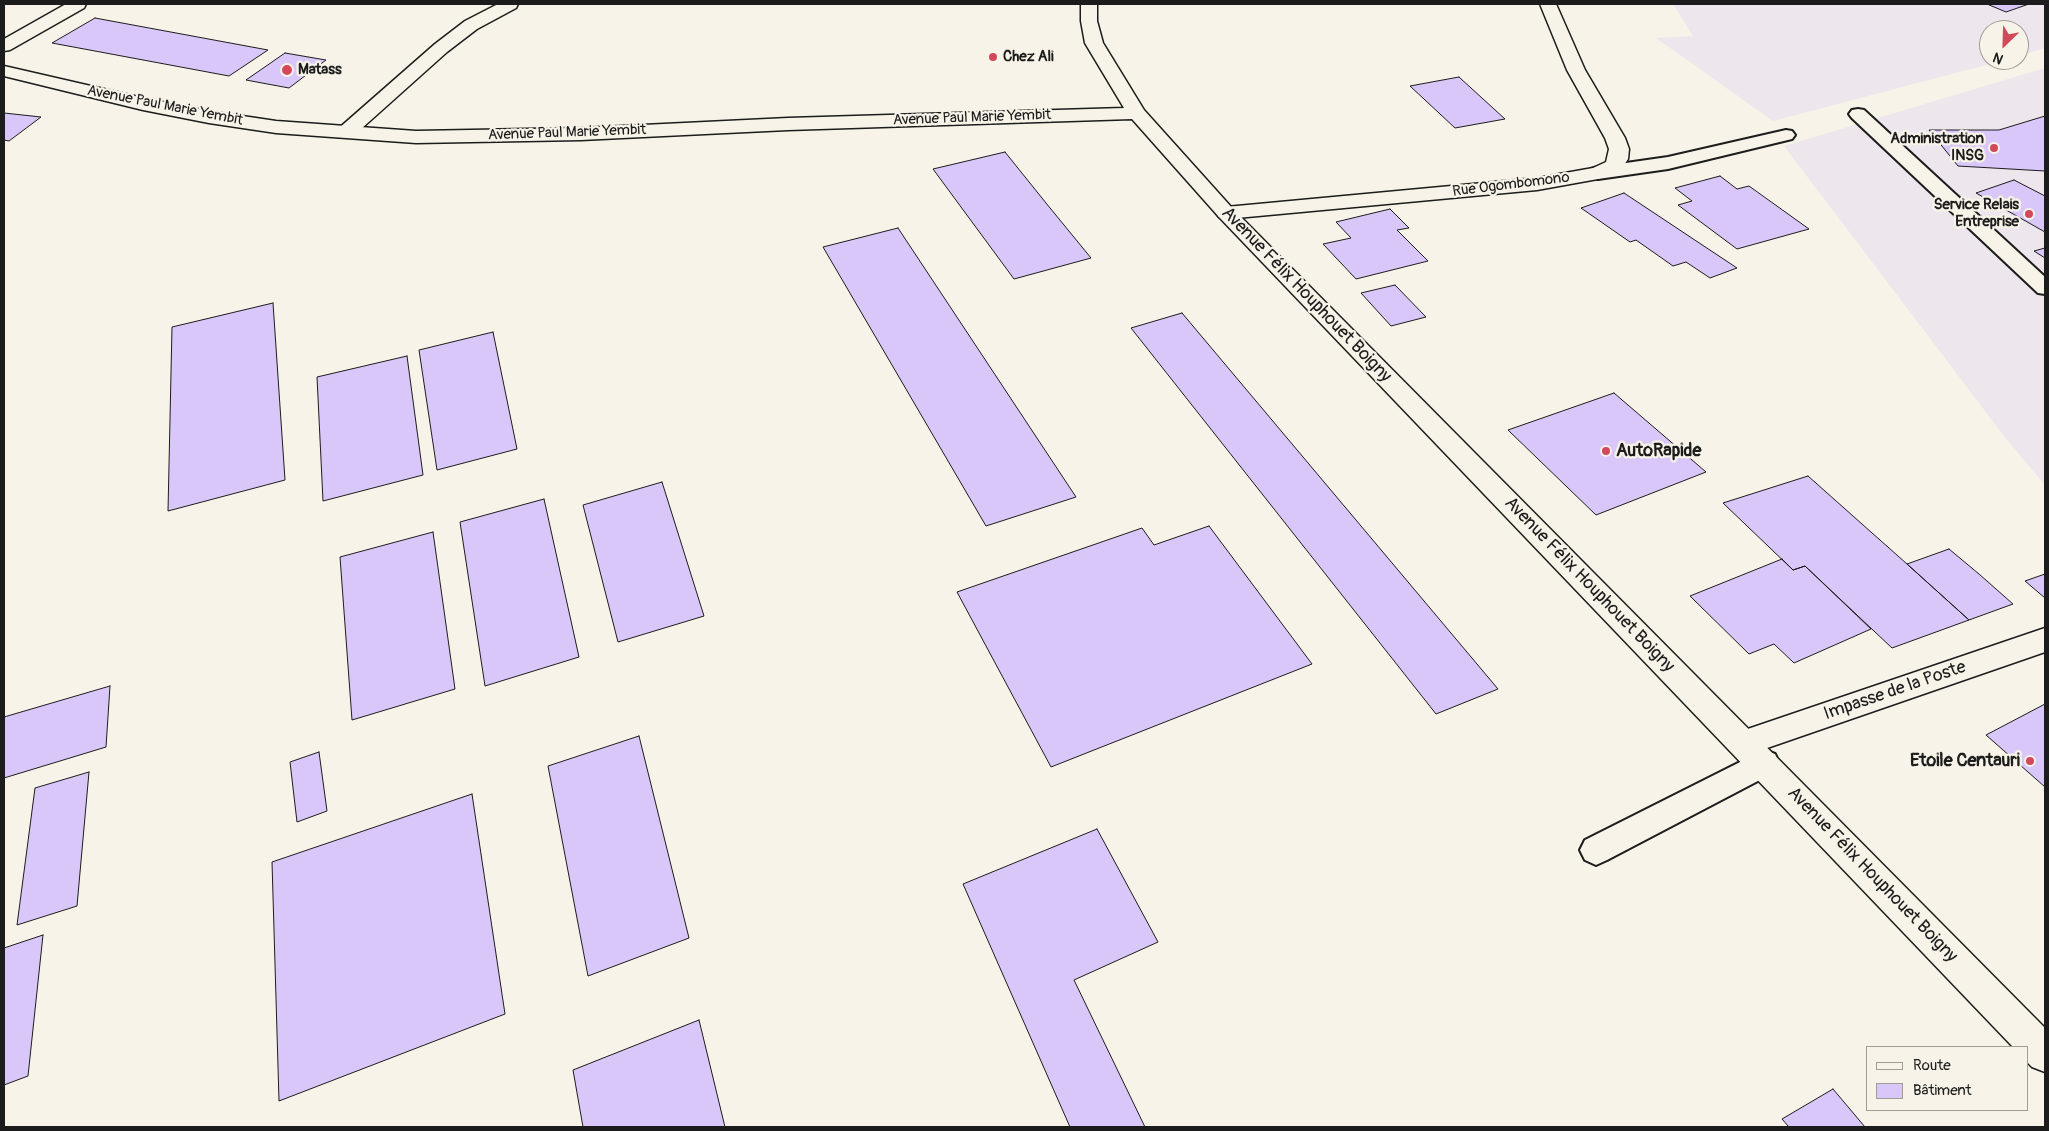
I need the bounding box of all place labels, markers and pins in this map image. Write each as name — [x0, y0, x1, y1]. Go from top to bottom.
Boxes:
place label: Chez Ali — [1003, 48, 1054, 66]
marker: Chez Ali — [987, 51, 999, 63]
place label: Matass — [298, 61, 342, 79]
marker: Matass — [280, 63, 294, 77]
place label: Administration INSG — [1890, 130, 1984, 165]
marker: Administration INSG — [1988, 142, 2000, 154]
place label: Service Relais Entreprise — [1934, 196, 2019, 231]
marker: Service Relais Entreprise — [2023, 208, 2035, 220]
place label: AutoRapide — [1616, 440, 1701, 462]
marker: AutoRapide — [1600, 445, 1612, 457]
place label: Etoile Centauri — [1910, 750, 2020, 772]
marker: Etoile Centauri — [2024, 755, 2036, 767]

